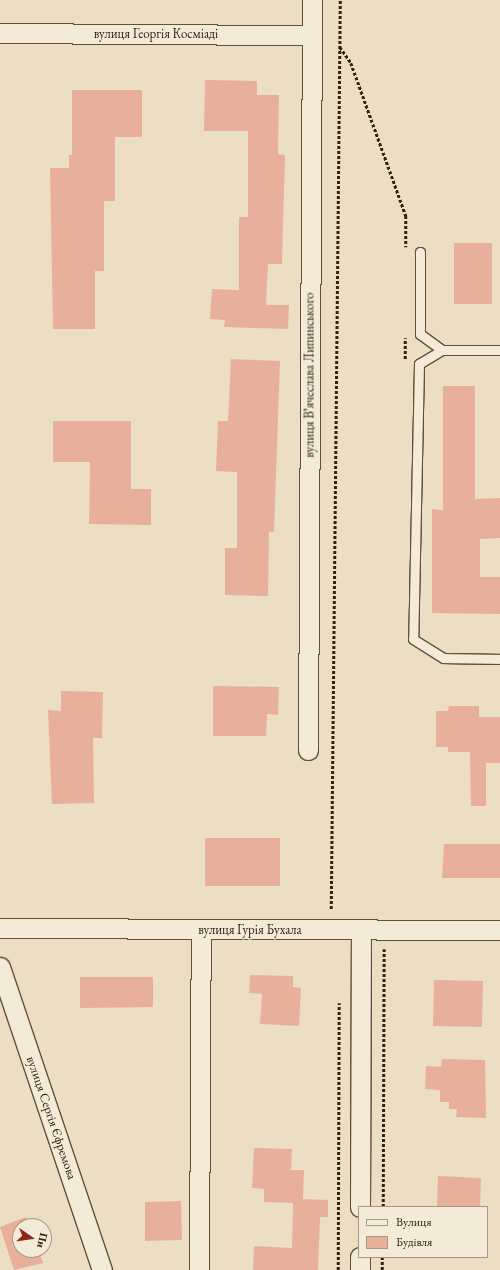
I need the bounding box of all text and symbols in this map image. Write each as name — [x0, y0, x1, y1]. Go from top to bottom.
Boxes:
street label: вулиця Георгія Косміаді — [94, 26, 218, 42]
street label: вулиця Вʼячеслава Липинського — [302, 292, 318, 458]
street label: вулиця Гурія Бухала — [198, 922, 302, 938]
street label: вулиця Сергія Єфремова — [23, 1054, 79, 1182]
legend — [358, 1206, 488, 1258]
text: Вулиця — [396, 1214, 432, 1230]
north arrow — [12, 1218, 52, 1258]
text: Пн — [34, 1232, 51, 1249]
text: Будівля — [396, 1234, 432, 1250]

